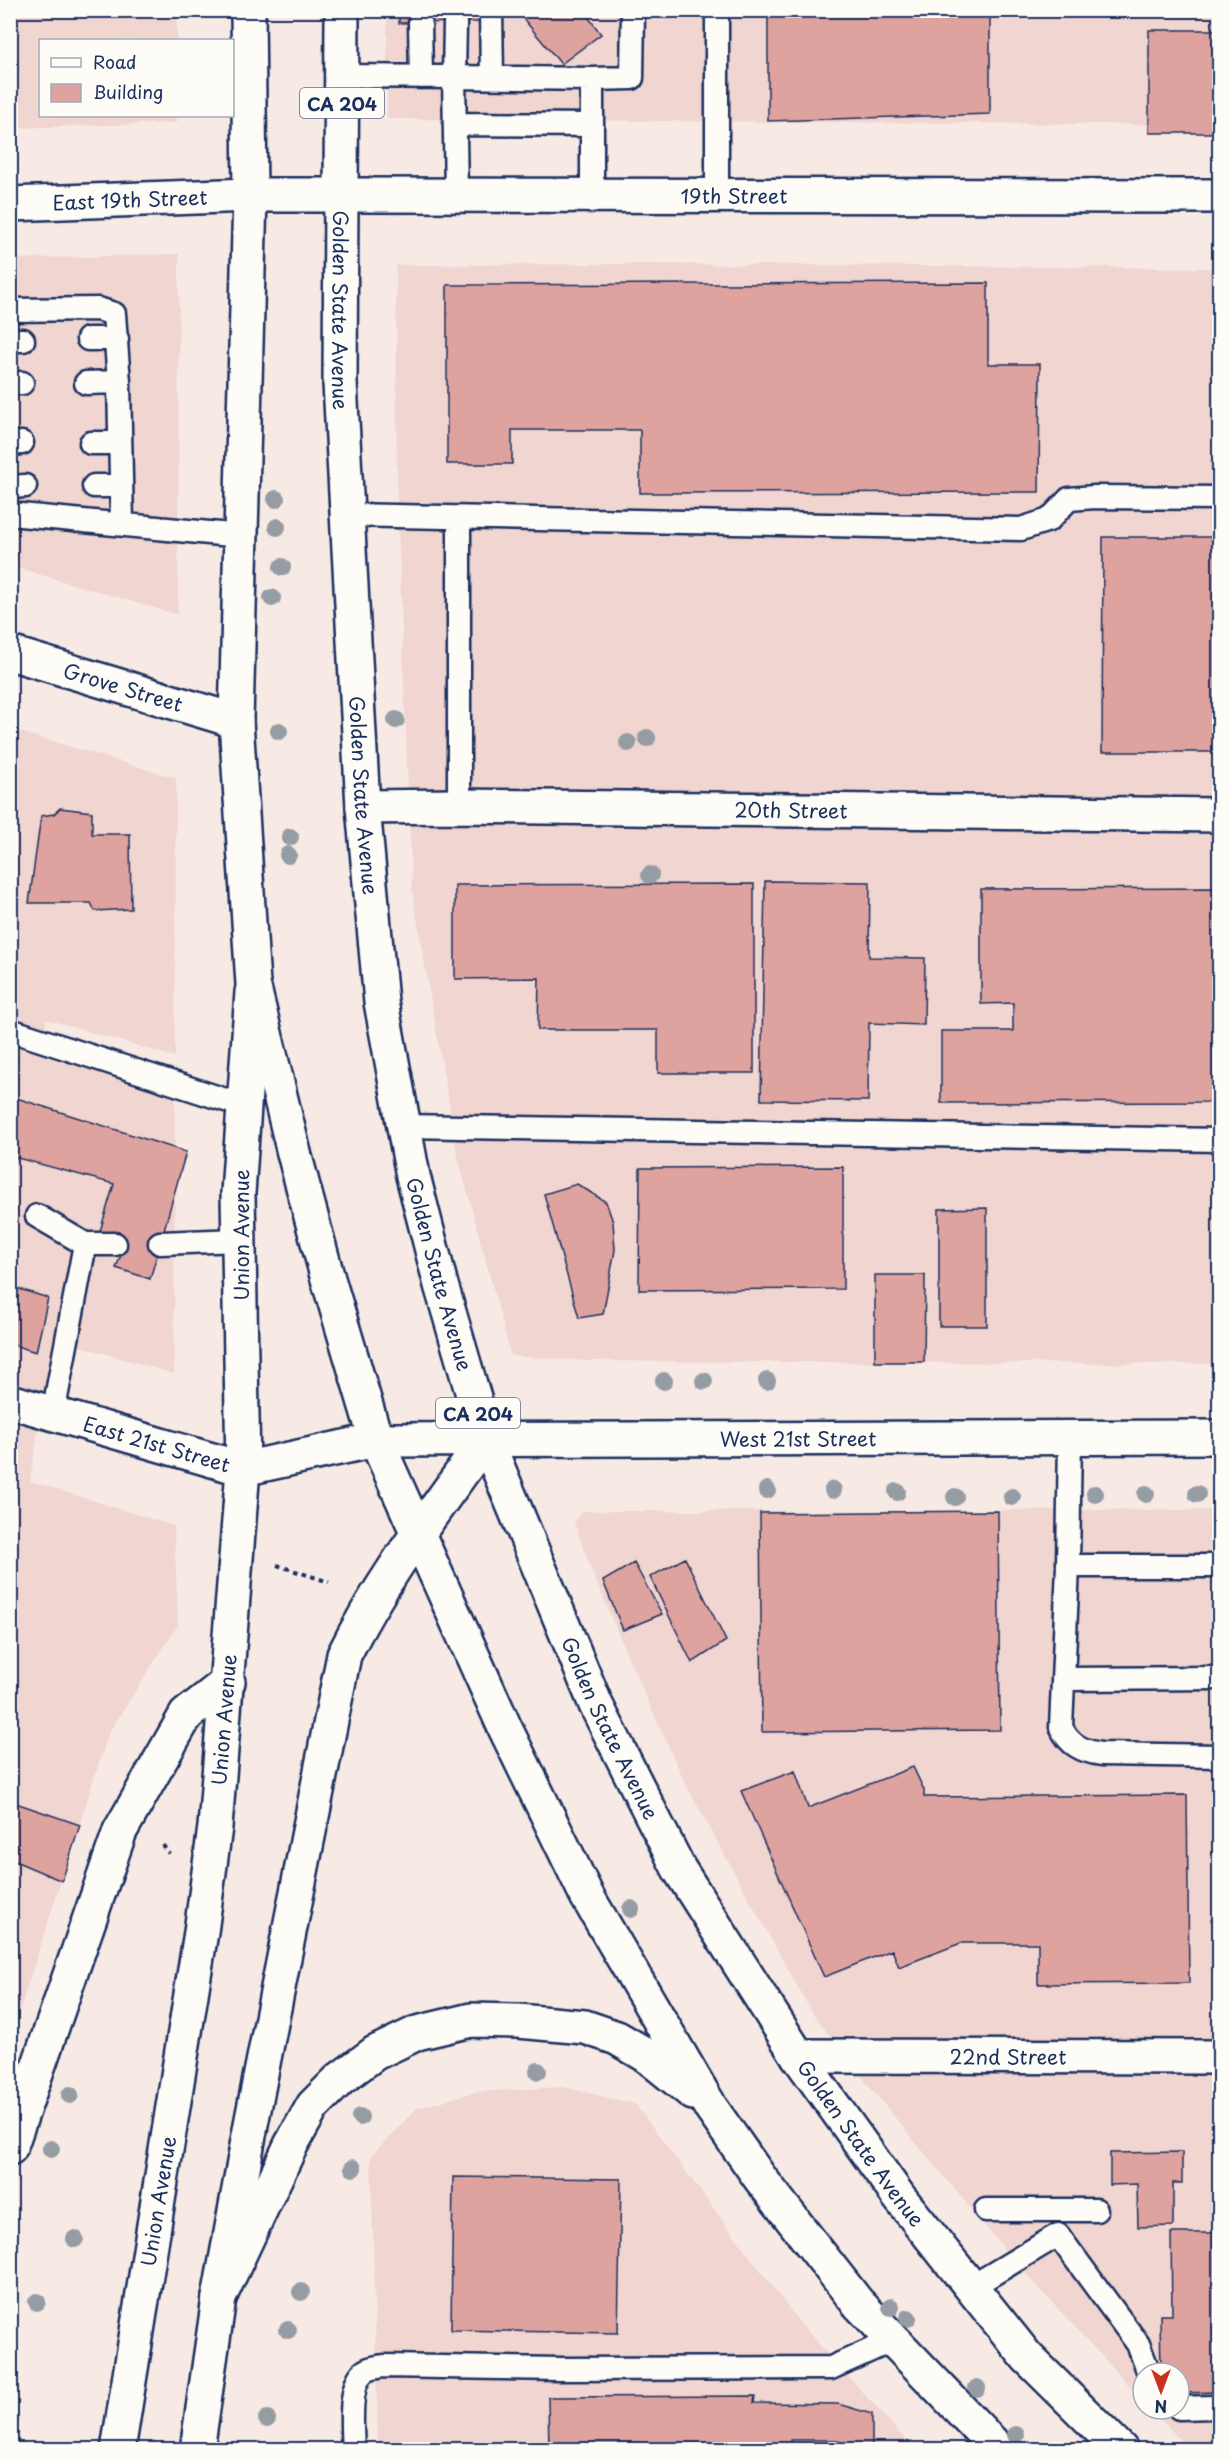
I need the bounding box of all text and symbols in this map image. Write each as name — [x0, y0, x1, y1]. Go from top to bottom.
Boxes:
legend — [39, 39, 234, 117]
text: Road — [93, 48, 137, 75]
text: Building — [93, 78, 163, 105]
road number: CA 204 — [300, 88, 384, 118]
street label: 19th Street — [680, 180, 788, 211]
street label: East 19th Street — [52, 182, 208, 217]
street label: Golden State Avenue — [325, 210, 356, 411]
street label: Grove Street — [60, 655, 186, 719]
street label: Golden State Avenue — [342, 695, 386, 896]
street label: 20th Street — [734, 794, 848, 826]
street label: Union Avenue — [226, 1169, 256, 1301]
street label: Golden State Avenue — [399, 1174, 480, 1375]
road number: CA 204 — [436, 1398, 520, 1428]
street label: East 21st Street — [80, 1408, 234, 1480]
street label: West 21st Street — [720, 1423, 877, 1454]
street label: Golden State Avenue — [554, 1632, 667, 1825]
street label: Union Avenue — [203, 1653, 243, 1787]
street label: 22nd Street — [949, 2041, 1067, 2072]
street label: Golden State Avenue — [790, 2053, 932, 2233]
street label: Union Avenue — [133, 2134, 183, 2269]
north arrow — [1131, 2361, 1191, 2421]
text: N — [1155, 2395, 1167, 2419]

